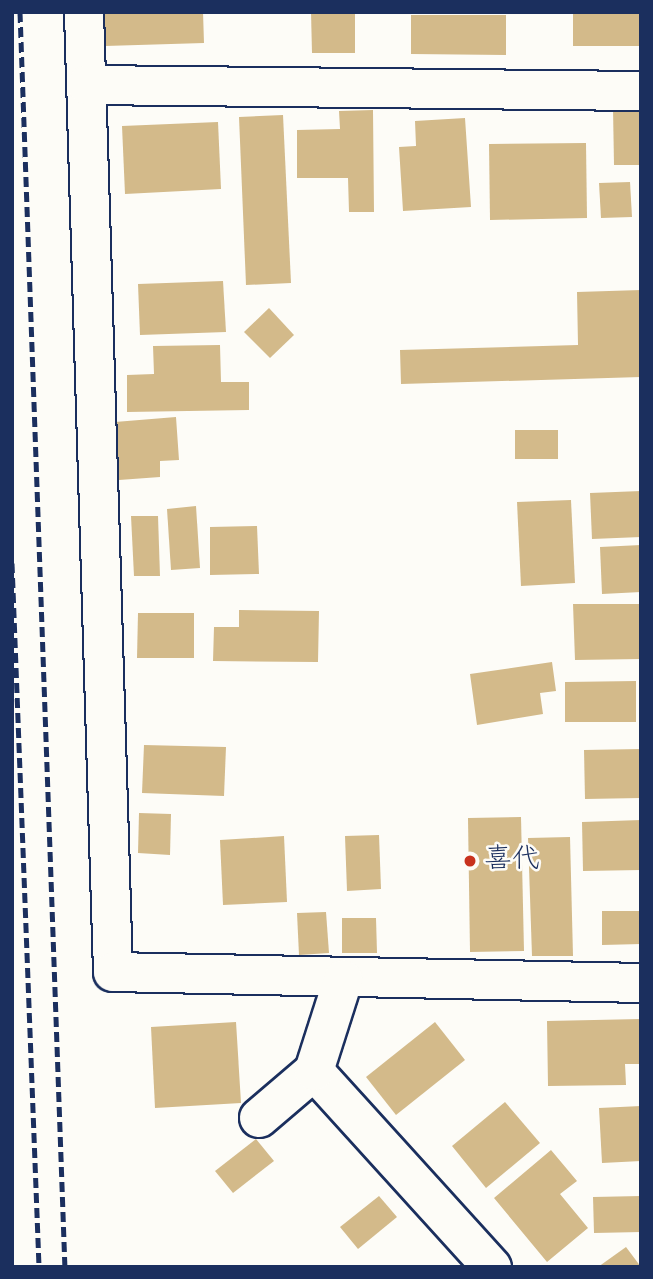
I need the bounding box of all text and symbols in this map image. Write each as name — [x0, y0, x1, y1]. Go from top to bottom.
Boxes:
place label: 喜代 — [484, 844, 540, 878]
marker: 喜代 — [462, 853, 478, 869]

